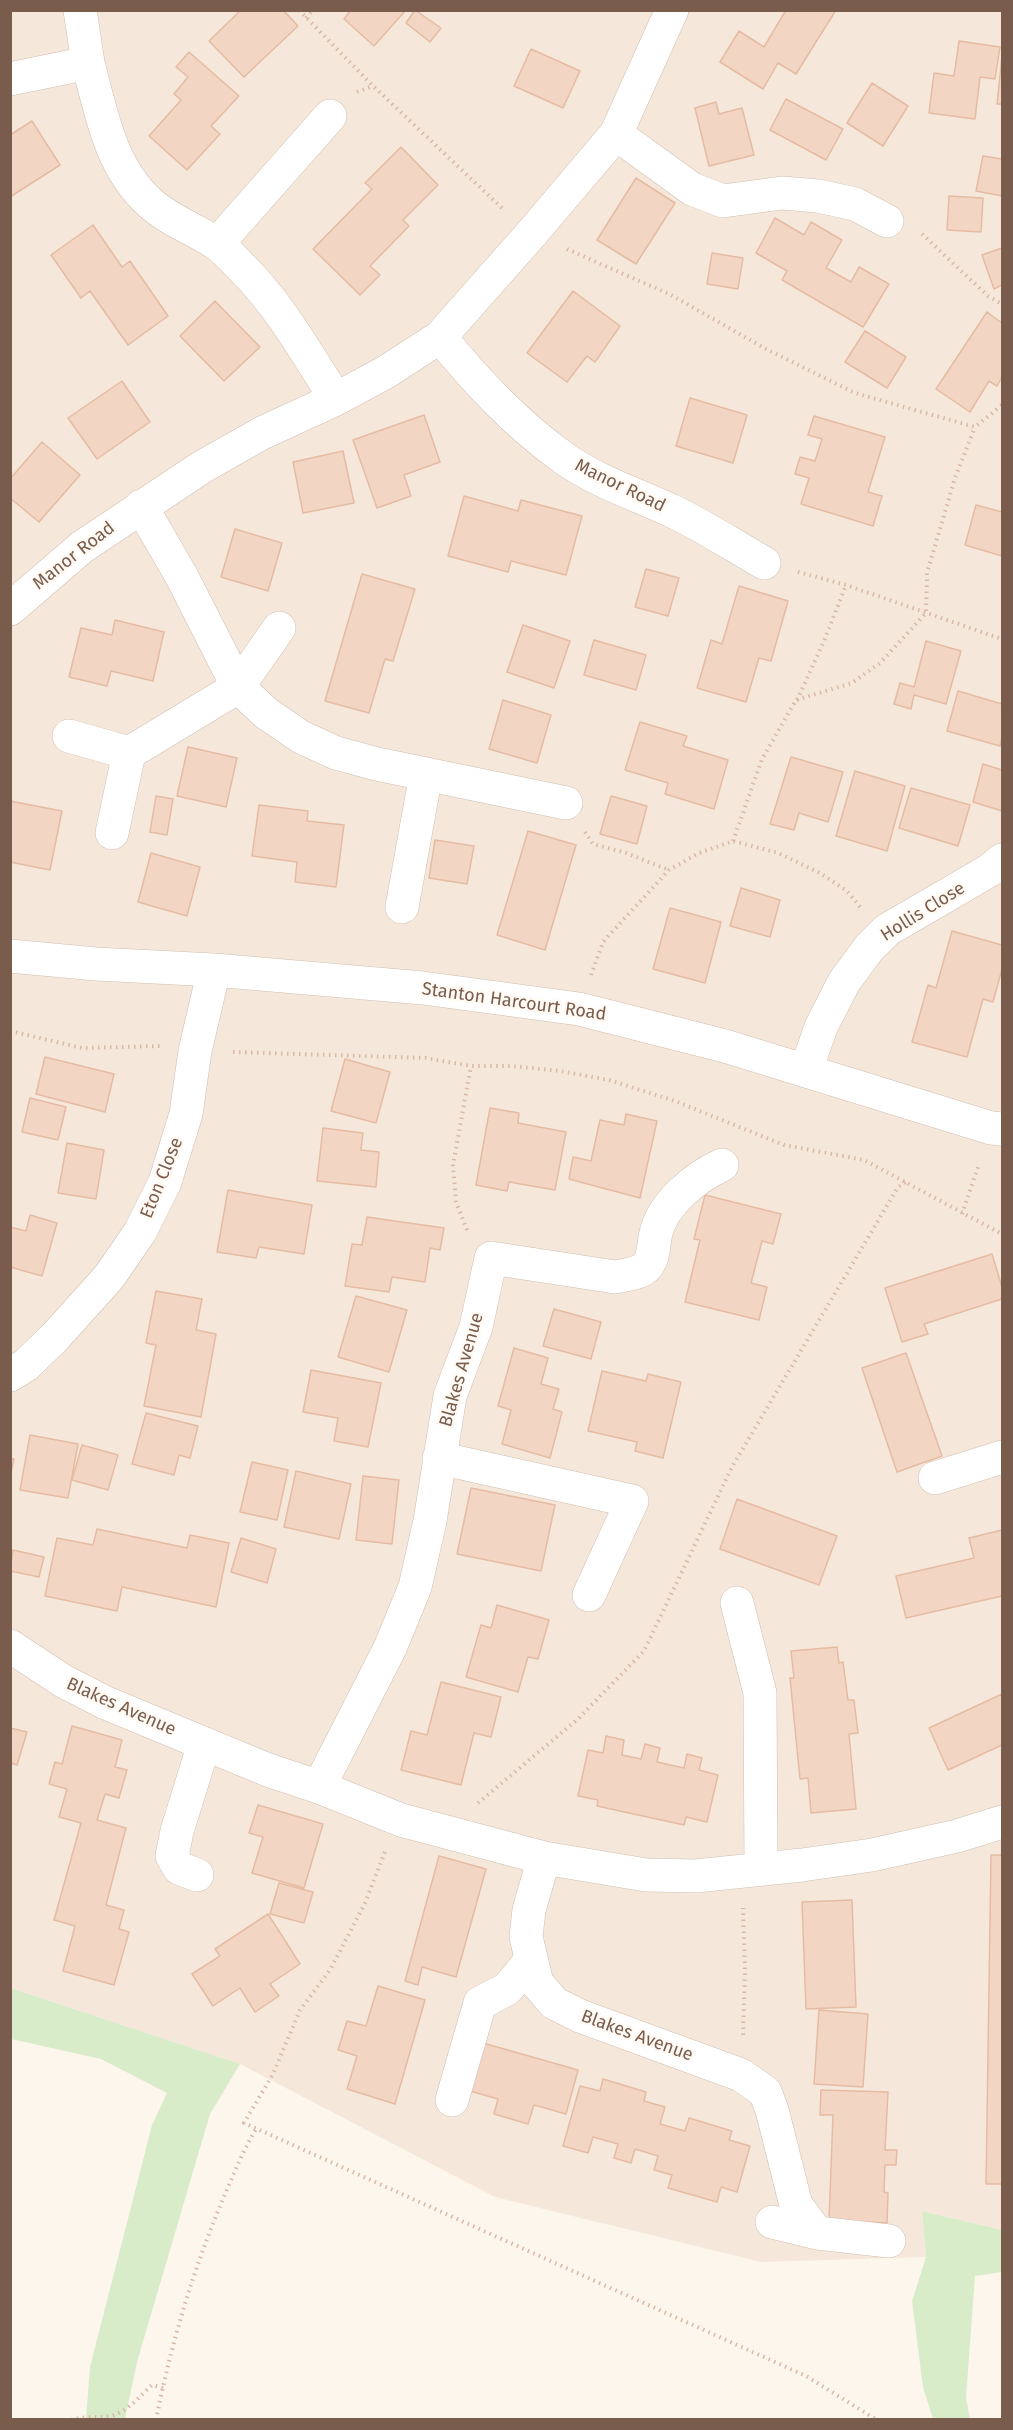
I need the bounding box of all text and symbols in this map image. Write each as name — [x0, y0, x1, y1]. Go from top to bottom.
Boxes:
street label: Manor Road — [571, 455, 669, 517]
street label: Manor Road — [29, 517, 119, 595]
street label: Hollis Close — [877, 878, 969, 946]
street label: Stanton Harcourt Road — [420, 978, 608, 1026]
street label: Eton Close — [136, 1134, 188, 1222]
street label: Blakes Avenue — [435, 1310, 489, 1430]
street label: Blakes Avenue — [63, 1673, 179, 1741]
street label: Blakes Avenue — [578, 2006, 696, 2066]

